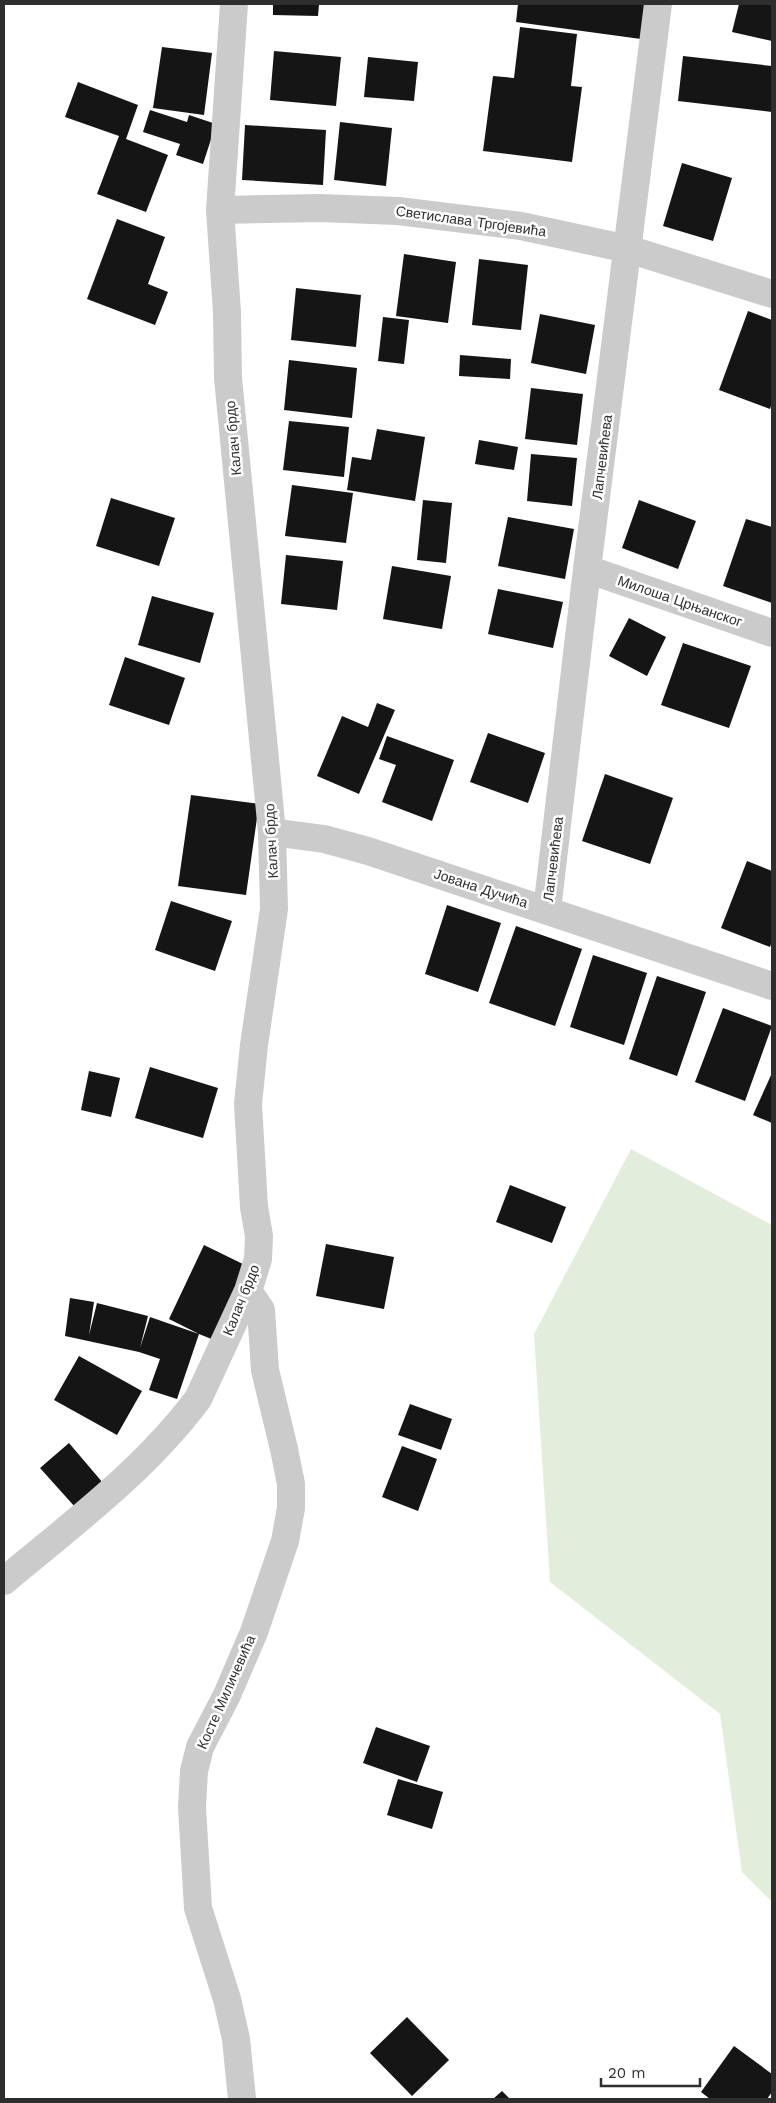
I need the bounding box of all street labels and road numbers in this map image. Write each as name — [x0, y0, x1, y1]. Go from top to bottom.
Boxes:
street label: Светислава Тргојевића — [395, 203, 547, 240]
street label: Калач брдо — [222, 400, 244, 476]
street label: Лапчевићева — [589, 413, 615, 500]
street label: Милоша Црњанског — [616, 572, 744, 630]
street label: Калач брдо — [261, 803, 281, 879]
street label: Лапчевићева — [540, 815, 566, 902]
street label: Јована Дучића — [432, 865, 530, 911]
street label: Калач брдо — [220, 1262, 263, 1338]
street label: Косте Миличевића — [194, 1632, 258, 1752]

